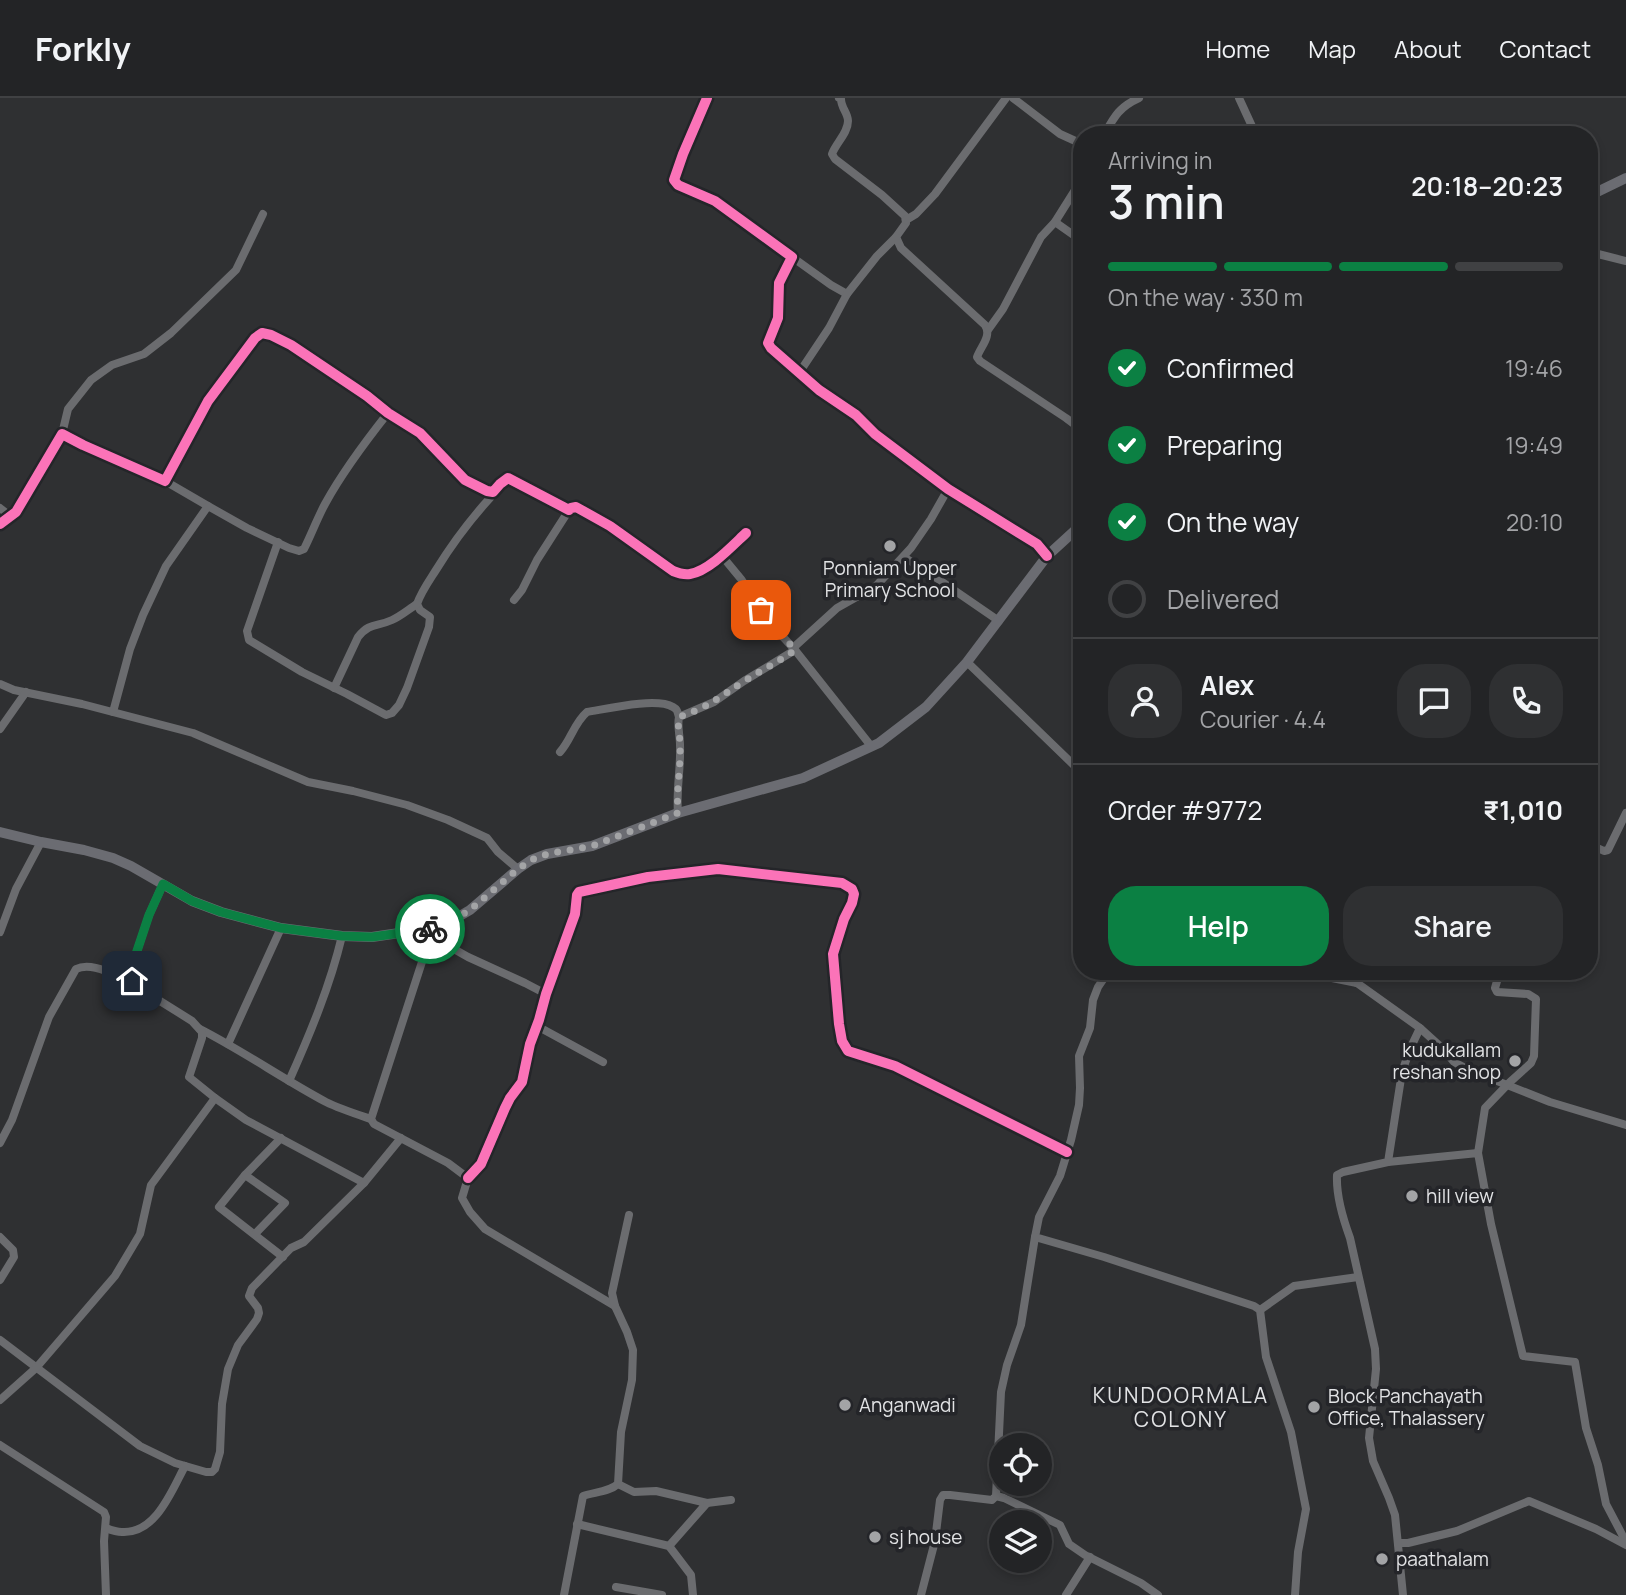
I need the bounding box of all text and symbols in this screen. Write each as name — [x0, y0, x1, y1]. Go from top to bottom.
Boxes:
text: Forkly — [35, 26, 131, 71]
text: Home — [1205, 32, 1270, 65]
text: Map — [1308, 32, 1356, 65]
text: About — [1394, 32, 1462, 65]
text: Contact — [1500, 32, 1591, 65]
text: Arriving in — [1108, 144, 1213, 176]
text: 20:18–20:23 — [1411, 168, 1563, 204]
text: 3 min — [1108, 170, 1225, 233]
text: On the way · 330 m — [1108, 281, 1303, 313]
icon: check — [1108, 349, 1146, 387]
text: Confirmed — [1167, 350, 1294, 386]
text: 19:46 — [1505, 352, 1563, 384]
icon: check — [1108, 426, 1146, 464]
text: Preparing — [1167, 427, 1283, 463]
text: 19:49 — [1505, 429, 1563, 461]
icon: check — [1108, 503, 1146, 541]
text: On the way — [1167, 504, 1299, 540]
text: 20:10 — [1506, 506, 1563, 538]
marker: Ponniam Upper Primary School — [882, 538, 898, 554]
place label: Ponniam Upper Primary School — [823, 555, 957, 603]
pin — [731, 580, 791, 640]
text: Delivered — [1167, 581, 1279, 617]
icon: bag — [742, 591, 780, 629]
button: person — [1108, 664, 1182, 738]
button: chat — [1397, 664, 1471, 738]
button: phone — [1489, 664, 1563, 738]
text: Alex — [1200, 667, 1254, 703]
text: Courier · 4.4 — [1200, 703, 1326, 735]
text: Order #9772 — [1108, 792, 1262, 828]
text: ₹1,010 — [1483, 792, 1563, 828]
button: Help — [1108, 886, 1329, 966]
button: Share — [1343, 886, 1563, 966]
courier — [395, 894, 465, 964]
icon: bike — [411, 910, 449, 948]
pin — [102, 951, 162, 1011]
icon: home — [113, 962, 151, 1000]
place label: kudukallam reshan shop — [1393, 1037, 1501, 1085]
marker: kudukallam reshan shop — [1507, 1053, 1523, 1069]
place label: hill view — [1426, 1183, 1494, 1209]
marker: hill view — [1404, 1188, 1420, 1204]
district label: KUNDOORMALA COLONY — [1093, 1381, 1269, 1433]
place label: Block Panchayath Office, Thalassery — [1328, 1383, 1485, 1431]
place label: Anganwadi — [859, 1392, 956, 1418]
marker: Anganwadi — [837, 1397, 853, 1413]
marker: Block Panchayath Office, Thalassery — [1306, 1399, 1322, 1415]
map controls — [989, 1433, 1052, 1573]
button: locate — [989, 1433, 1052, 1496]
button: layers — [989, 1510, 1052, 1573]
place label: sj house — [889, 1524, 962, 1550]
marker: sj house — [867, 1529, 883, 1545]
place label: paathalam — [1396, 1546, 1489, 1572]
marker: paathalam — [1374, 1551, 1390, 1567]

